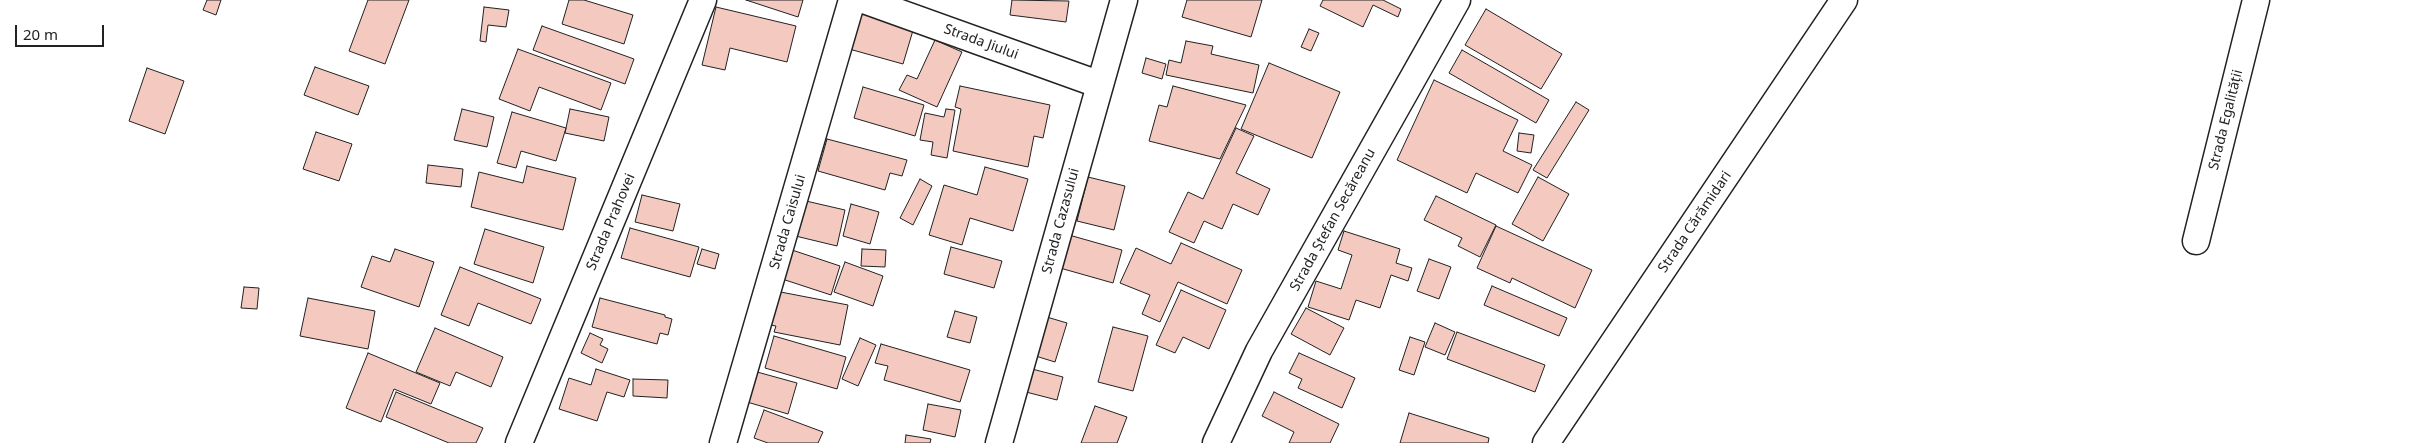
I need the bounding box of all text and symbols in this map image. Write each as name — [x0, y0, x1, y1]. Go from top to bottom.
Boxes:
scale bar — [18, 15, 106, 47]
street label: Strada Jiului — [941, 21, 1021, 63]
text: 20 m — [23, 24, 58, 44]
street label: Strada Egalității — [2205, 68, 2247, 172]
street label: Strada Ștefan Secăreanu — [1287, 146, 1379, 294]
street label: Strada Cazasului — [1039, 166, 1083, 276]
street label: Strada Cărămidari — [1655, 168, 1735, 276]
street label: Strada Prahovei — [583, 171, 639, 273]
street label: Strada Caisului — [766, 173, 810, 271]

